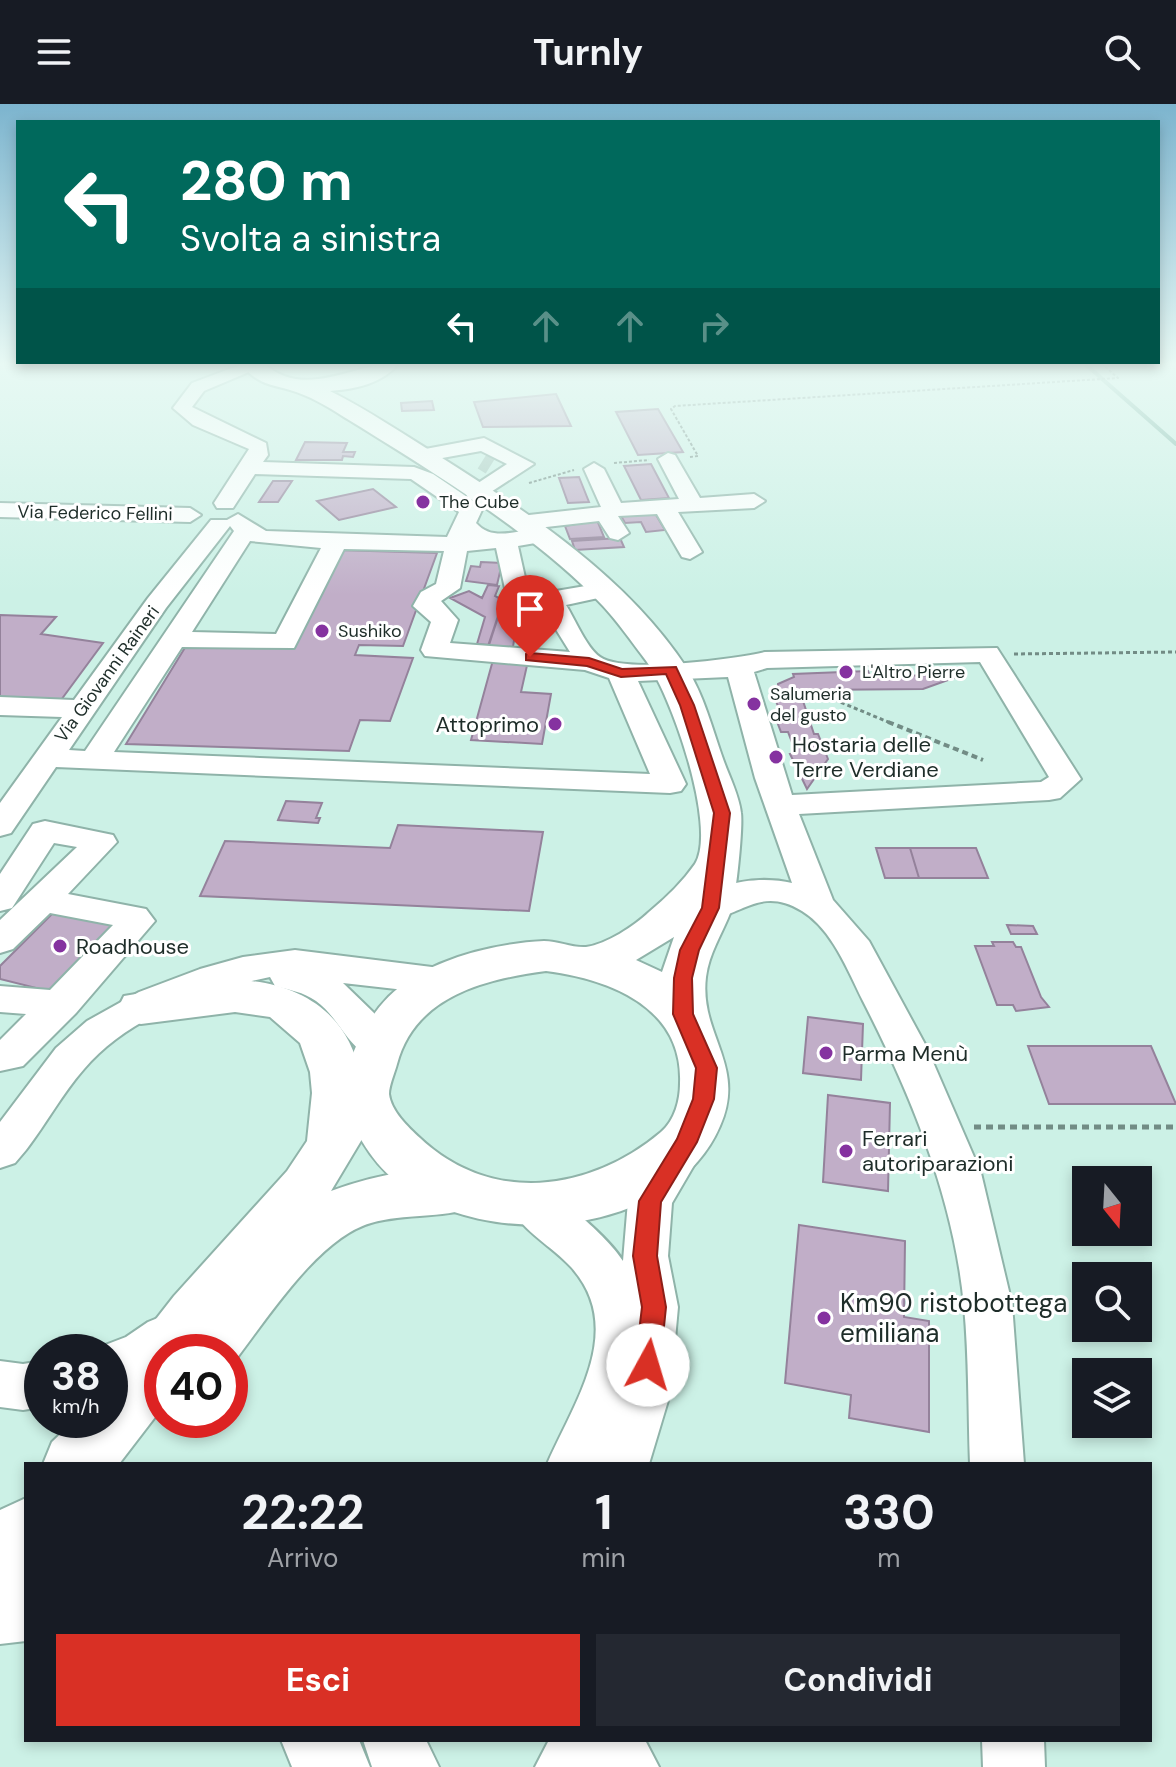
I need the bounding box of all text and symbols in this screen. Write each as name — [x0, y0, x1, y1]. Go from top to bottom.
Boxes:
text: Turnly — [533, 29, 643, 76]
icon: menu — [32, 30, 76, 74]
icon: search — [1100, 30, 1144, 74]
text: 280 m — [180, 144, 353, 217]
icon: left — [48, 152, 152, 256]
text: Svolta a sinistra — [180, 215, 441, 262]
icon: left — [440, 304, 484, 348]
icon: ahead — [524, 304, 568, 348]
icon: ahead — [608, 304, 652, 348]
icon: right — [692, 304, 736, 348]
place label: The Cube — [439, 490, 519, 514]
marker: The Cube — [414, 493, 432, 511]
street label: Via Federico Fellini — [17, 500, 173, 526]
pin — [496, 575, 564, 657]
icon: arrive — [508, 587, 552, 631]
street label: Via Giovanni Raineri — [49, 601, 165, 747]
place label: Sushiko — [338, 619, 402, 643]
marker: Sushiko — [313, 622, 331, 640]
place label: L'Altro Pierre — [862, 660, 965, 684]
marker: L'Altro Pierre — [837, 663, 855, 681]
place label: Salumeria del gusto — [770, 682, 852, 727]
marker: Salumeria del gusto — [745, 695, 763, 713]
place label: Attoprimo — [435, 710, 539, 739]
marker: Attoprimo — [546, 715, 564, 733]
place label: Hostaria delle Terre Verdiane — [792, 730, 939, 784]
marker: Hostaria delle Terre Verdiane — [767, 748, 785, 766]
place label: Roadhouse — [76, 932, 189, 961]
marker: Roadhouse — [51, 937, 69, 955]
place label: Parma Menù — [842, 1039, 968, 1068]
marker: Parma Menù — [817, 1044, 835, 1062]
place label: Ferrari autoriparazioni — [862, 1124, 1014, 1178]
marker: Ferrari autoriparazioni — [837, 1142, 855, 1160]
north arrow — [1072, 1166, 1152, 1246]
map controls — [1072, 1166, 1152, 1438]
button: search — [1072, 1262, 1152, 1342]
place label: Km90 ristobottega emiliana — [840, 1286, 1068, 1350]
marker: Km90 ristobottega emiliana — [815, 1309, 833, 1327]
position arrow — [606, 1323, 690, 1407]
speed limit sign: 40 — [144, 1334, 248, 1438]
text: 38 — [51, 1350, 101, 1402]
button: layers — [1072, 1358, 1152, 1438]
text: km/h — [52, 1393, 100, 1419]
text: 22:22 — [241, 1481, 364, 1544]
text: 1 — [595, 1481, 612, 1544]
text: 330 — [843, 1481, 935, 1544]
text: Arrivo — [267, 1541, 338, 1575]
text: min — [581, 1541, 626, 1575]
text: m — [877, 1541, 900, 1575]
button: Esci — [56, 1634, 580, 1726]
button: Condividi — [596, 1634, 1120, 1726]

